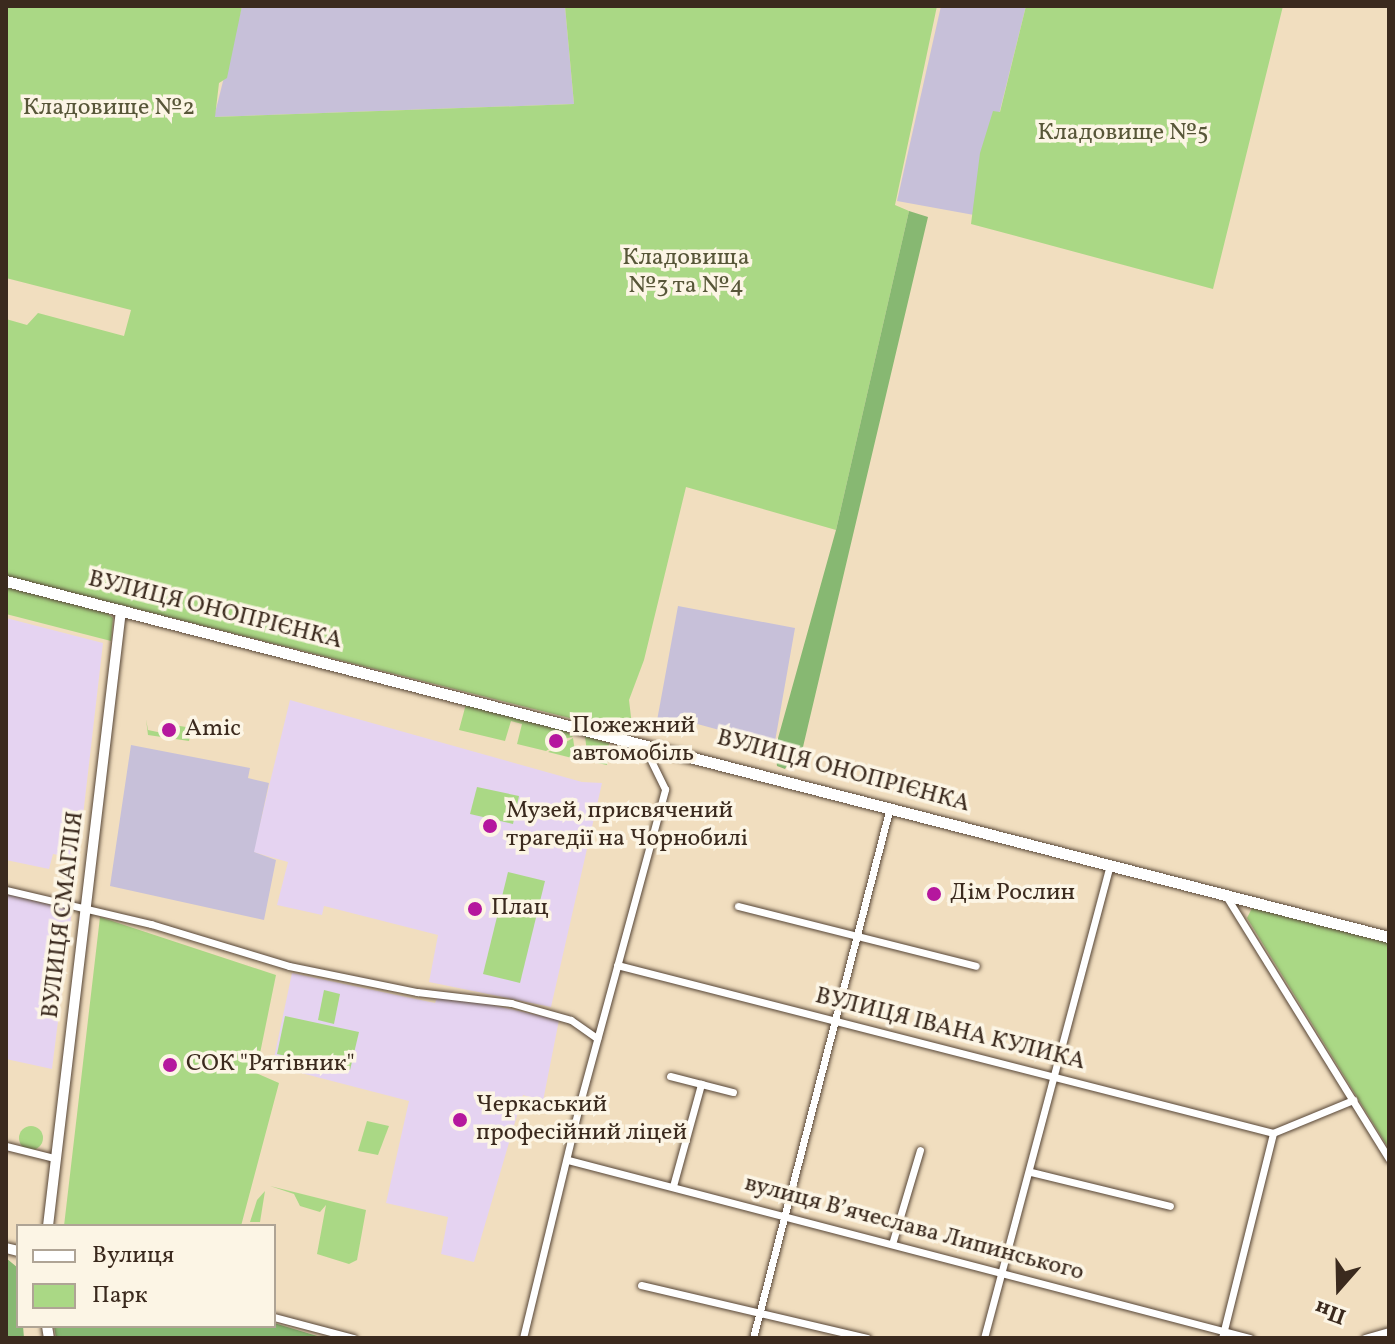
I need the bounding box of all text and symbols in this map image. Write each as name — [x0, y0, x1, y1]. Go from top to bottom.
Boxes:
park label: Кладовище №2 — [23, 95, 195, 123]
park label: Кладовище №5 — [1037, 120, 1209, 148]
park label: Кладовища №3 та №4 — [622, 245, 750, 301]
street label: ВУЛИЦЯ ОНОПРІЄНКА — [85, 565, 345, 657]
place label: Пожежний автомобіль — [572, 713, 695, 769]
place label: Amic — [185, 716, 241, 744]
marker: Amic — [160, 721, 178, 739]
street label: ВУЛИЦЯ ОНОПРІЄНКА — [713, 724, 973, 820]
marker: Пожежний автомобіль — [547, 732, 565, 750]
place label: Музей, присвячений трагедії на Чорнобилі — [506, 798, 748, 854]
street label: ВУЛИЦЯ СМАГЛІЯ — [37, 810, 91, 1020]
marker: Музей, присвячений трагедії на Чорнобилі — [481, 817, 499, 835]
place label: Дім Рослин — [950, 880, 1075, 908]
marker: Дім Рослин — [925, 885, 943, 903]
place label: Плац — [491, 895, 549, 923]
marker: Плац — [466, 900, 484, 918]
street label: ВУЛИЦЯ ІВАНА КУЛИКА — [812, 982, 1088, 1078]
place label: СОК "Рятівник" — [186, 1051, 355, 1079]
marker: СОК "Рятівник" — [161, 1056, 179, 1074]
place label: Черкаський професійний ліцей — [476, 1092, 687, 1148]
marker: Черкаський професійний ліцей — [451, 1111, 469, 1129]
street label: вулиця Вʼячеслава Липинського — [741, 1170, 1087, 1288]
legend — [16, 1224, 276, 1328]
text: Вулиця — [92, 1239, 174, 1273]
north arrow — [1299, 1248, 1379, 1328]
text: Парк — [92, 1279, 148, 1313]
text: Пн — [1311, 1291, 1351, 1331]

